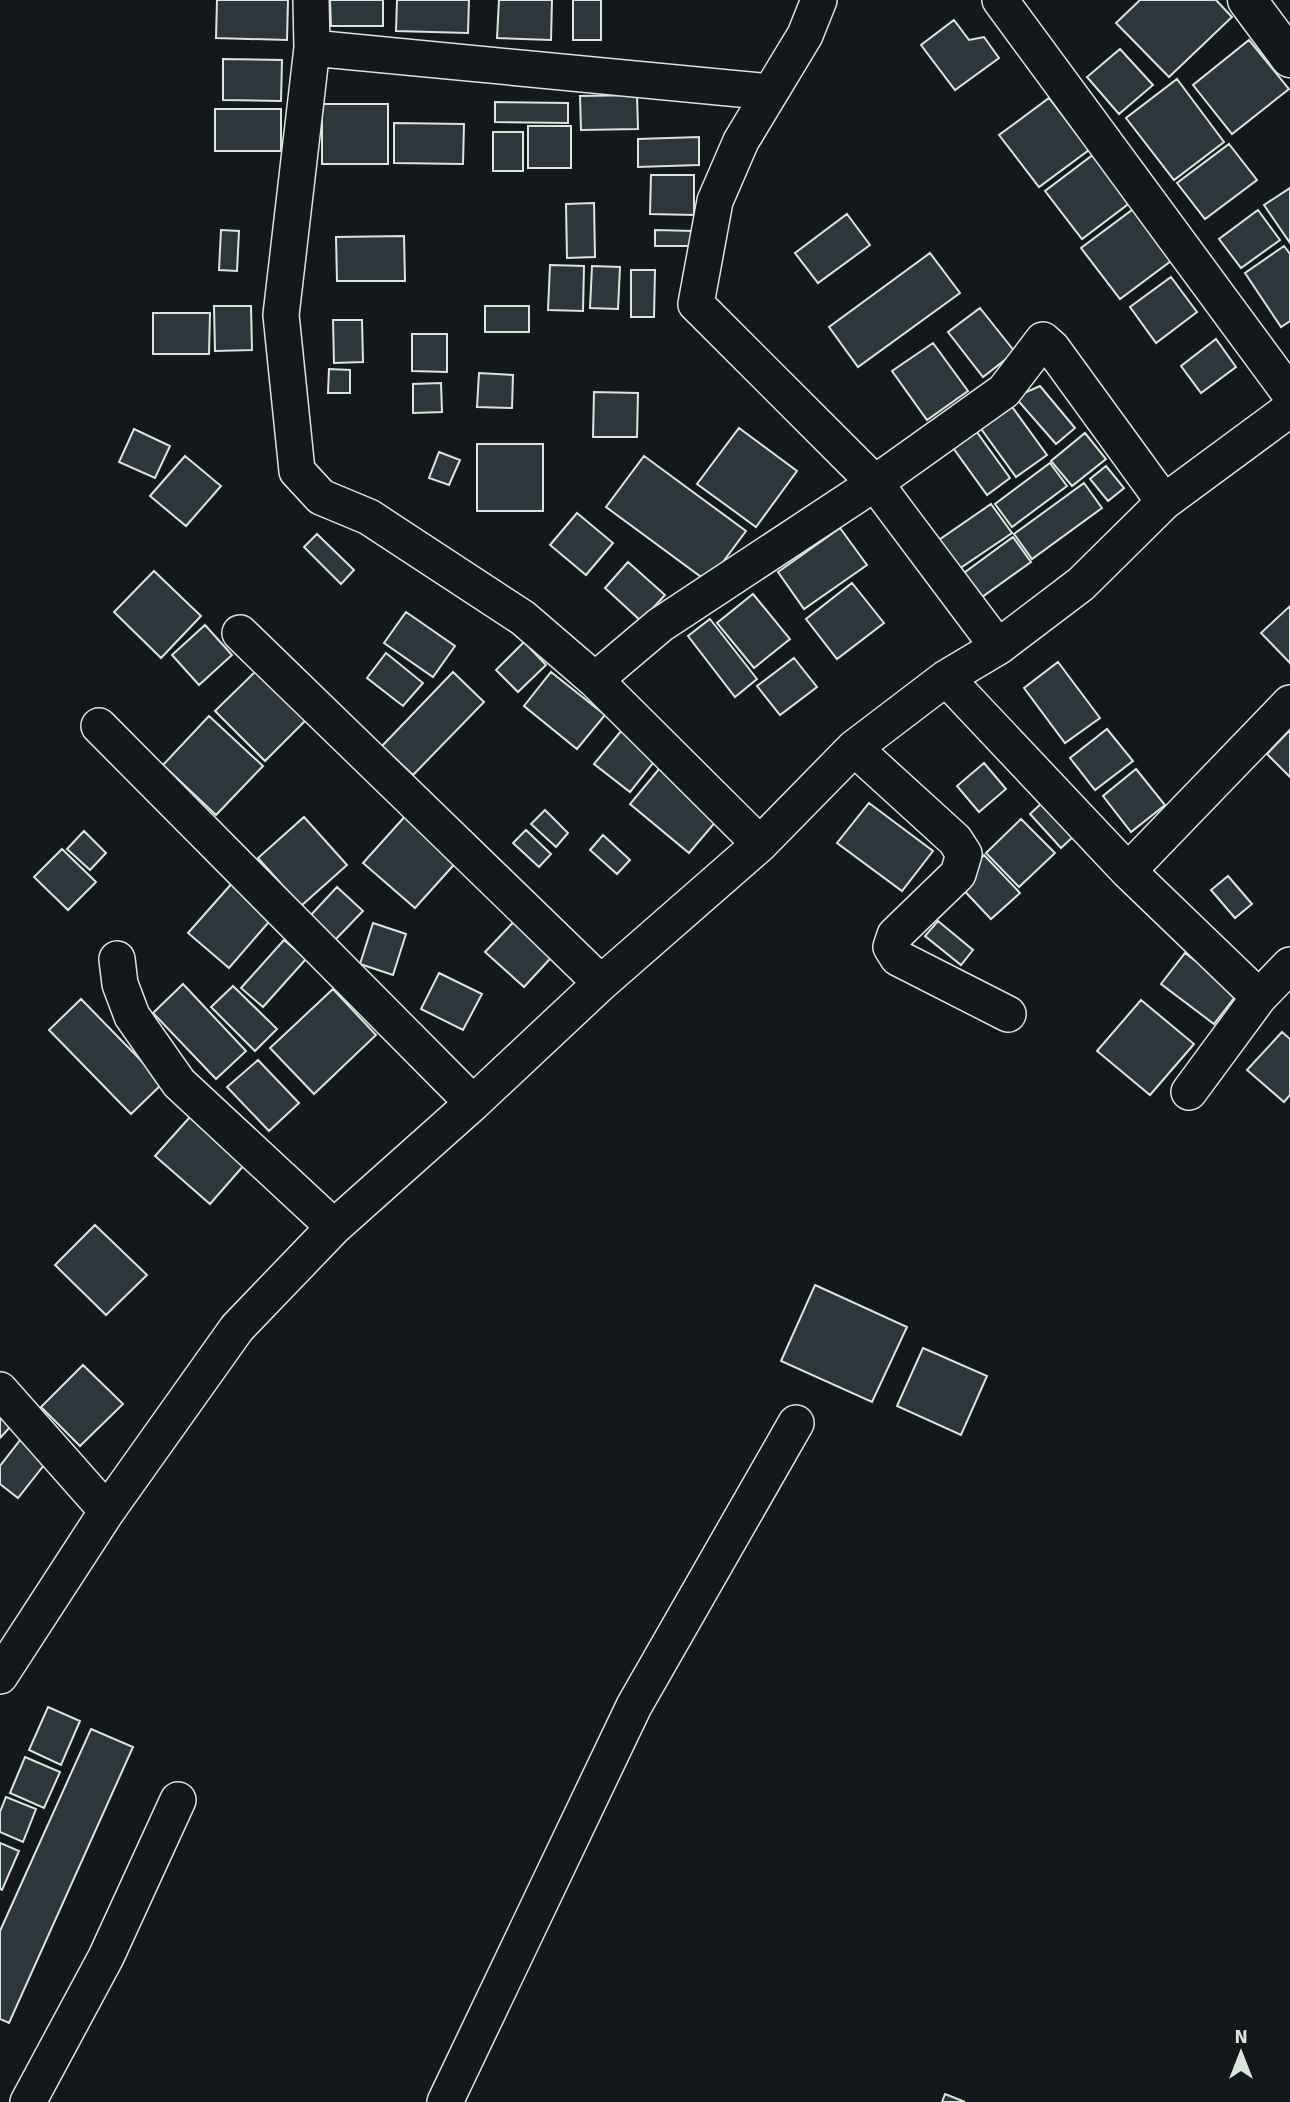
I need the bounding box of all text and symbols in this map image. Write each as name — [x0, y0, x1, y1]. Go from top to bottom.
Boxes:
north arrow — [1206, 2018, 1276, 2088]
text: N — [1234, 2025, 1248, 2049]

